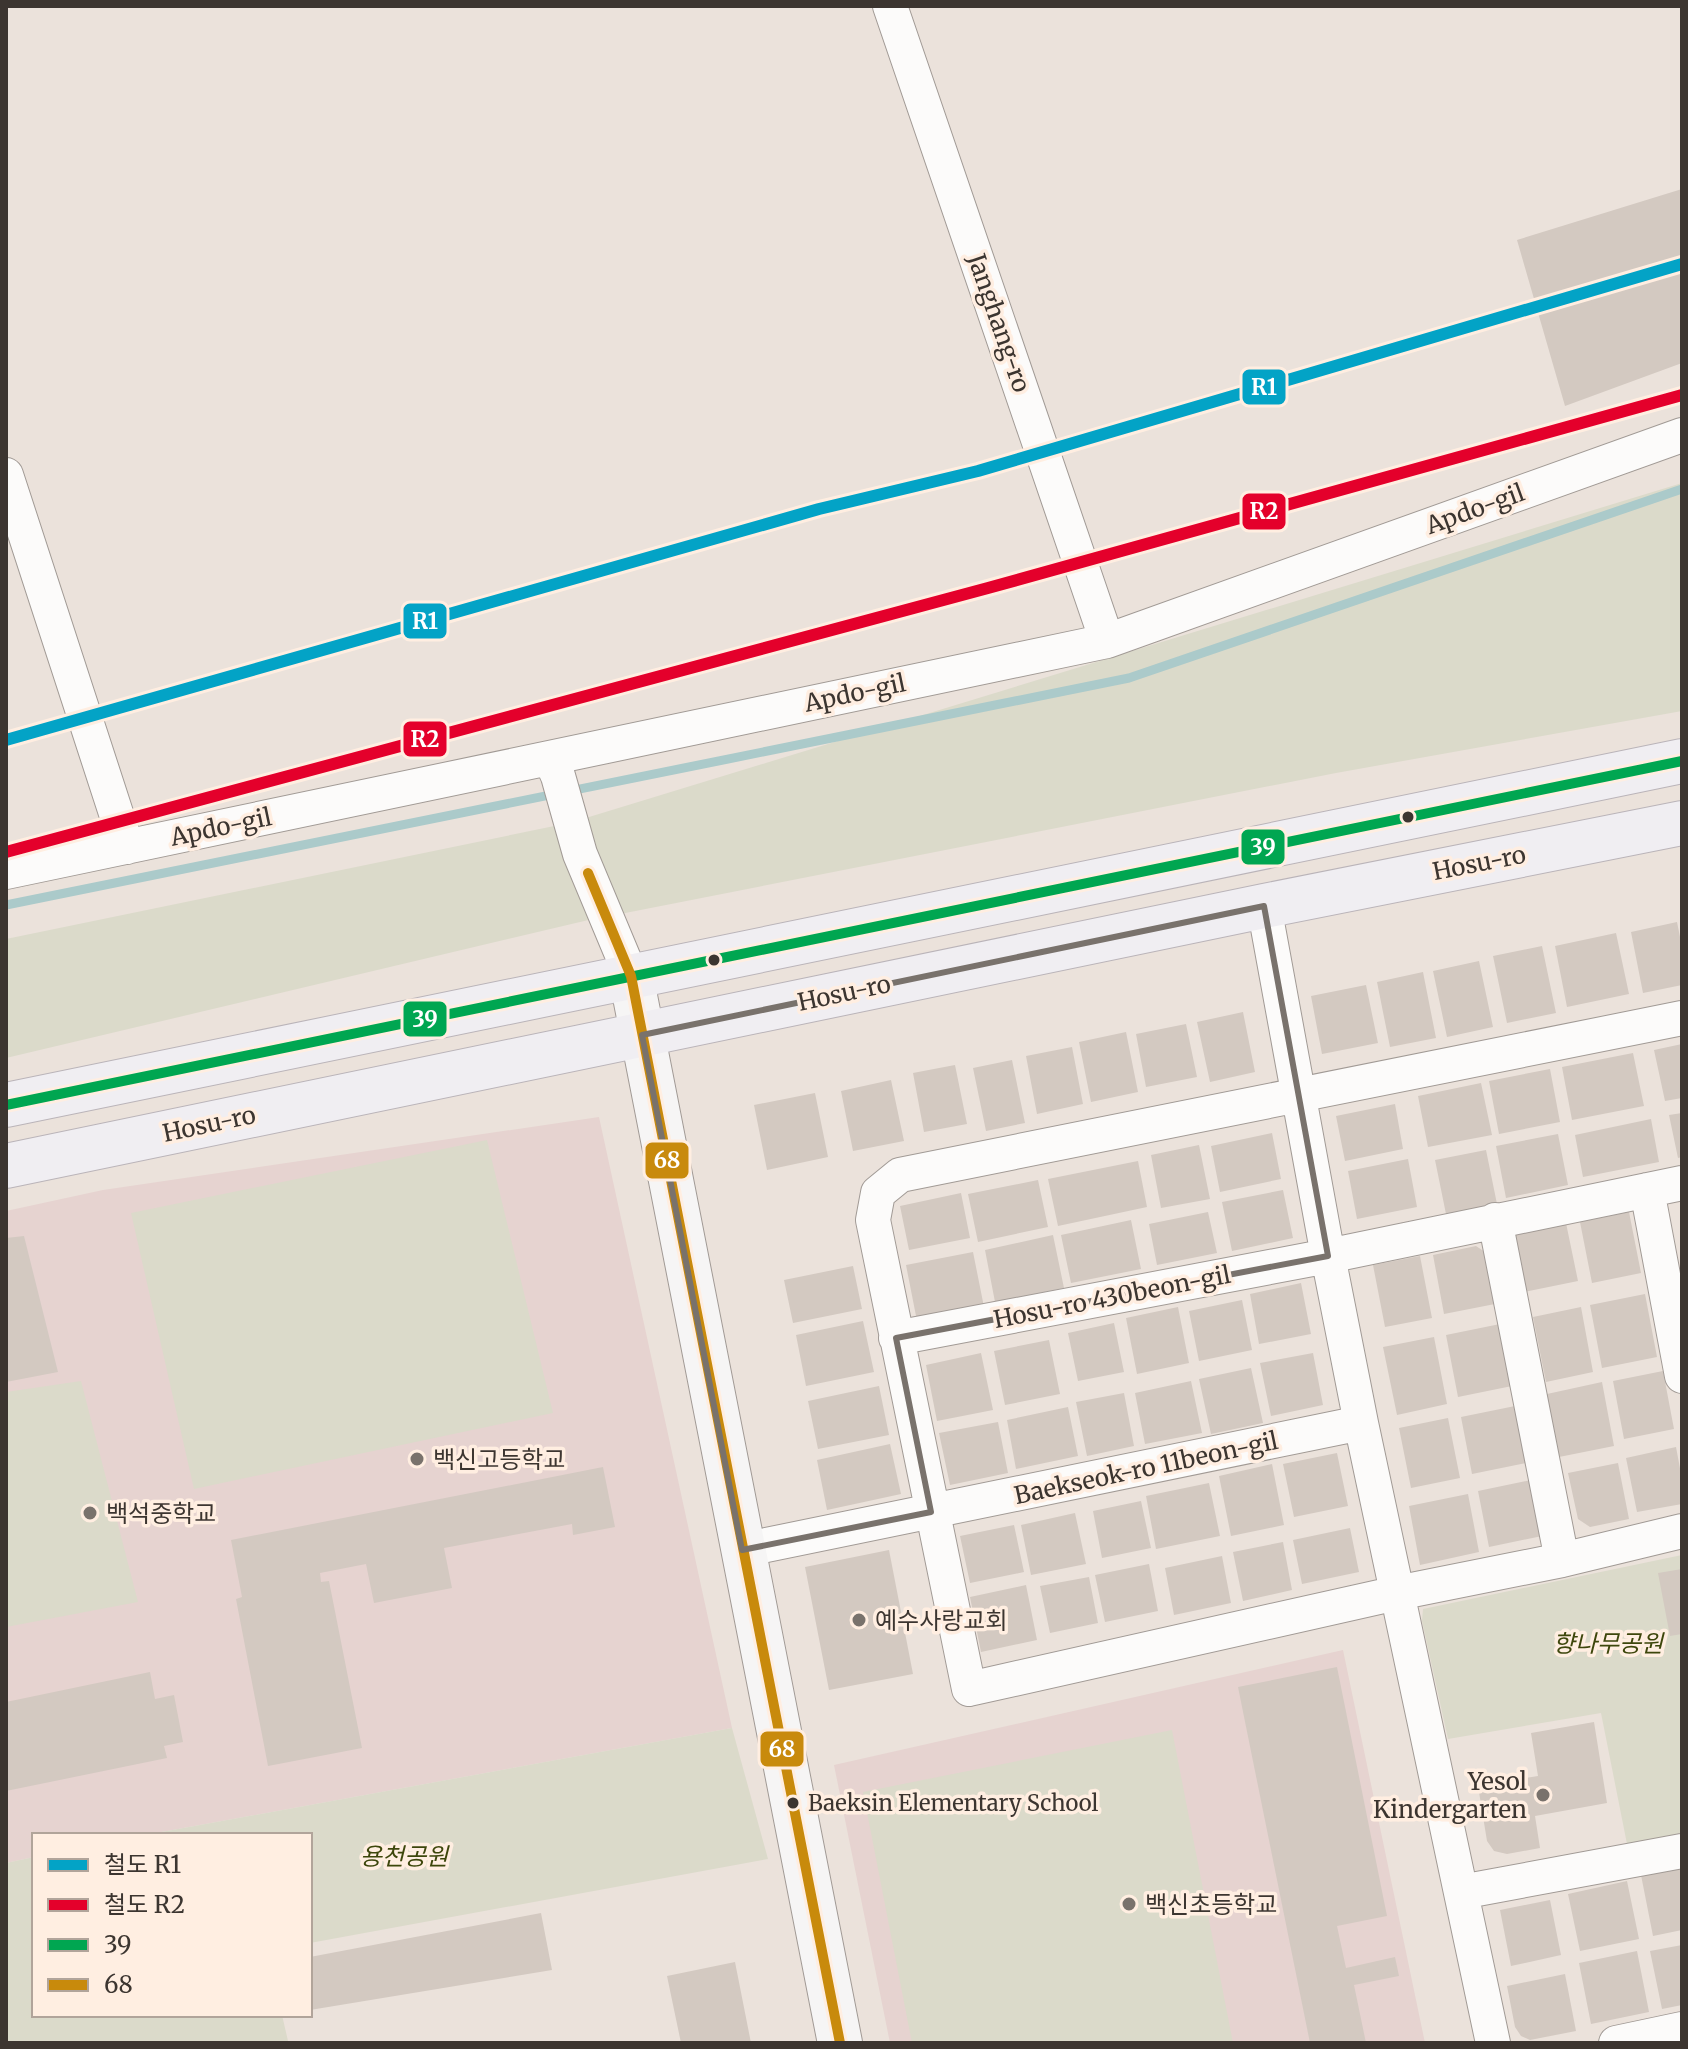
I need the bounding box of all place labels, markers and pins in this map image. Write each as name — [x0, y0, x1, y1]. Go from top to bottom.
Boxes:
unlabelled marker — [1400, 809, 1416, 825]
unlabelled marker — [706, 952, 722, 968]
place label: 백신고등학교 — [433, 1444, 565, 1475]
marker: 백신고등학교 — [408, 1450, 426, 1468]
place label: 백석중학교 — [106, 1498, 216, 1529]
marker: 백석중학교 — [81, 1504, 99, 1522]
place label: 예수사랑교회 — [875, 1605, 1007, 1636]
marker: 예수사랑교회 — [850, 1611, 868, 1629]
place label: Yesol Kindergarten — [1373, 1766, 1527, 1825]
marker: Yesol Kindergarten — [1534, 1786, 1552, 1804]
place label: Baeksin Elementary School — [808, 1789, 1099, 1817]
marker: Baeksin Elementary School — [785, 1795, 801, 1811]
place label: 백신초등학교 — [1145, 1889, 1277, 1920]
marker: 백신초등학교 — [1120, 1895, 1138, 1913]

